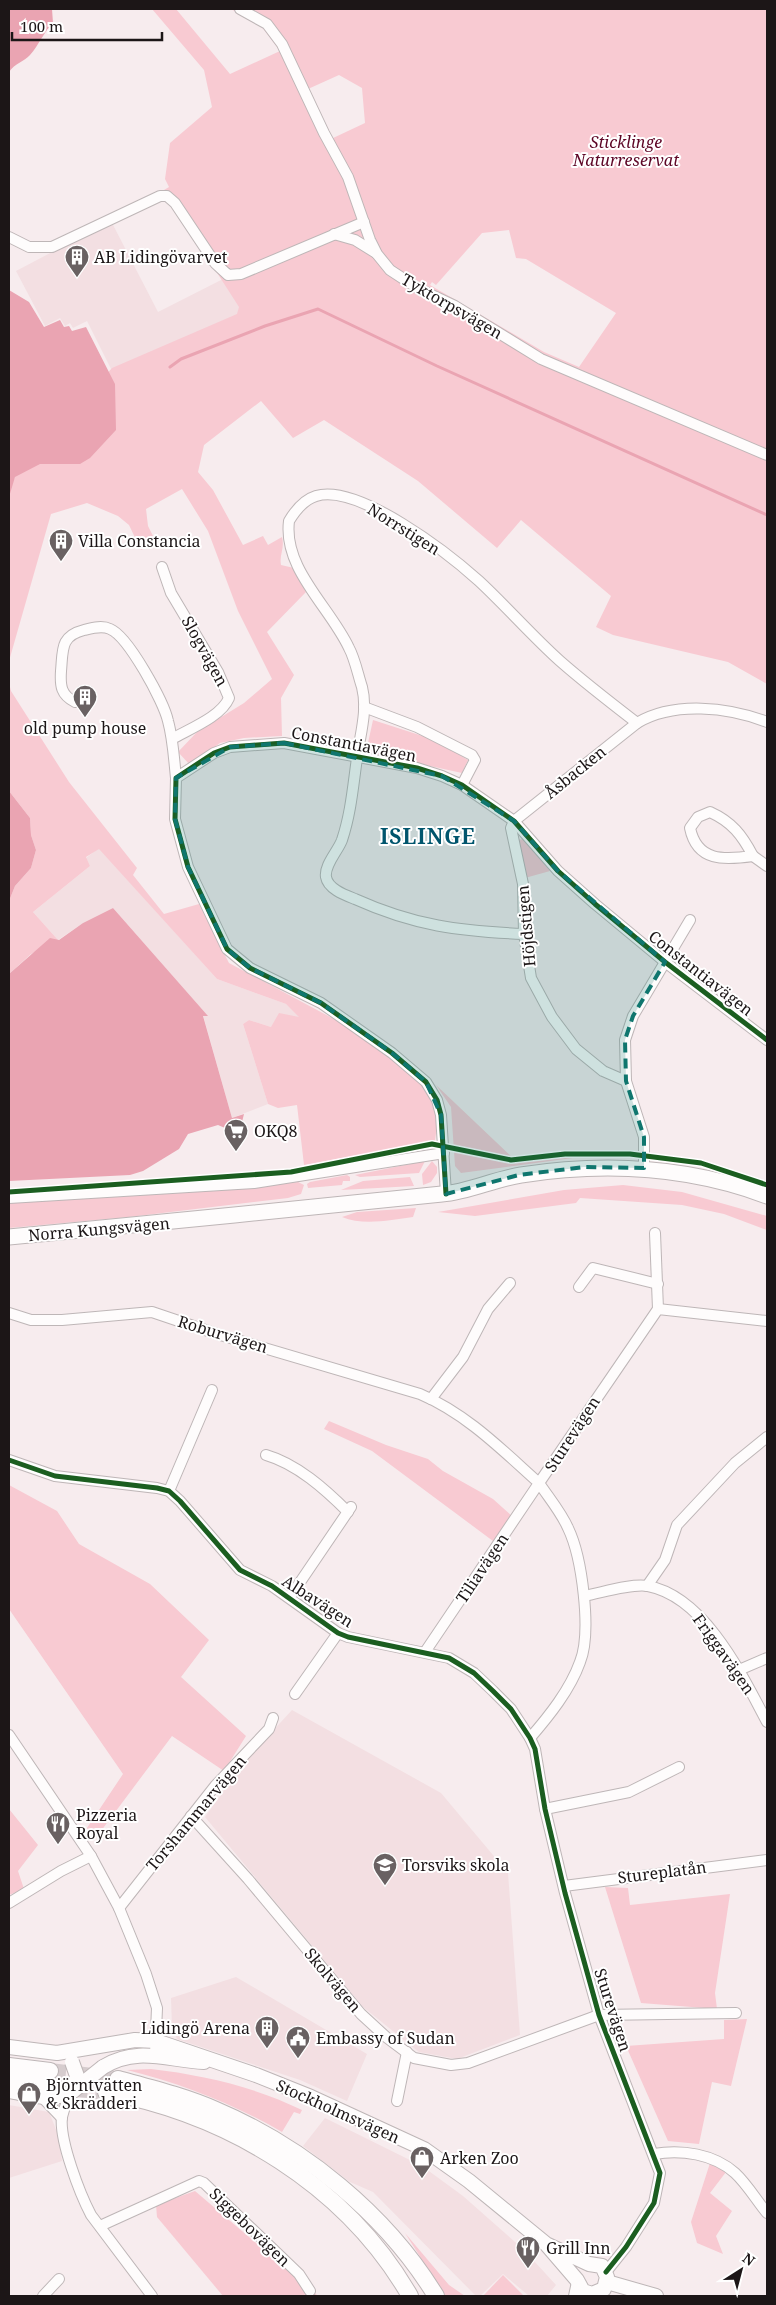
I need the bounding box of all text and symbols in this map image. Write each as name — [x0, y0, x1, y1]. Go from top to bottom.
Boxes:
scale bar — [12, 10, 162, 42]
text: 100 m — [20, 16, 63, 36]
park label: Sticklinge Naturreservat — [572, 131, 679, 171]
building icon: AB Lidingövarvet — [64, 244, 90, 278]
place label: AB Lidingövarvet — [94, 246, 228, 268]
street label: Tyktorpsvägen — [397, 268, 507, 344]
street label: Norrstigen — [363, 498, 445, 560]
building icon: Villa Constancia — [48, 528, 74, 562]
place label: Villa Constancia — [78, 530, 201, 552]
street label: Slogvägen — [177, 612, 233, 690]
building icon: old pump house — [72, 684, 98, 718]
place label: old pump house — [24, 717, 146, 739]
street label: Constantiavägen — [290, 721, 418, 767]
street label: Åsbacken — [540, 740, 610, 804]
district label: ISLINGE — [380, 822, 476, 850]
street label: Höjdstigen — [511, 884, 541, 968]
street label: Constantiavägen — [644, 925, 758, 1021]
supermarket icon: OKQ8 — [223, 1118, 249, 1152]
place label: OKQ8 — [254, 1120, 298, 1142]
street label: Norra Kungsvägen — [27, 1212, 171, 1246]
street label: Roburvägen — [175, 1310, 271, 1358]
street label: Sturevägen — [539, 1392, 605, 1476]
street label: Tiliavägen — [451, 1529, 513, 1607]
street label: Albavägen — [278, 1570, 358, 1632]
street label: Friggavägen — [688, 1609, 760, 1699]
street label: Torshammarvägen — [141, 1750, 251, 1876]
place label: Pizzeria Royal — [76, 1804, 137, 1844]
restaurant icon: Pizzeria Royal — [45, 1811, 71, 1845]
school or university icon: Torsviks skola — [372, 1852, 398, 1886]
place label: Torsviks skola — [402, 1854, 510, 1876]
street label: Stureplatån — [616, 1856, 708, 1888]
street label: Skolvägen — [300, 1943, 366, 2017]
street label: Sturevägen — [589, 1966, 637, 2054]
building icon: Lidingö Arena — [254, 2015, 280, 2049]
place label: Lidingö Arena — [141, 2017, 250, 2039]
public building icon: Embassy of Sudan — [285, 2025, 311, 2059]
place label: Embassy of Sudan — [316, 2027, 455, 2049]
place label: Björntvätten & Skrädderi — [46, 2074, 142, 2114]
street label: Stockholmsvägen — [273, 2074, 403, 2148]
shop icon: Björntvätten & Skrädderi — [16, 2081, 42, 2115]
shop icon: Arken Zoo — [409, 2145, 435, 2179]
place label: Arken Zoo — [440, 2147, 519, 2169]
street label: Siggebovägen — [205, 2183, 295, 2271]
restaurant icon: Grill Inn — [515, 2235, 541, 2269]
place label: Grill Inn — [546, 2237, 611, 2259]
north arrow — [716, 2245, 766, 2295]
text: N — [739, 2248, 759, 2270]

